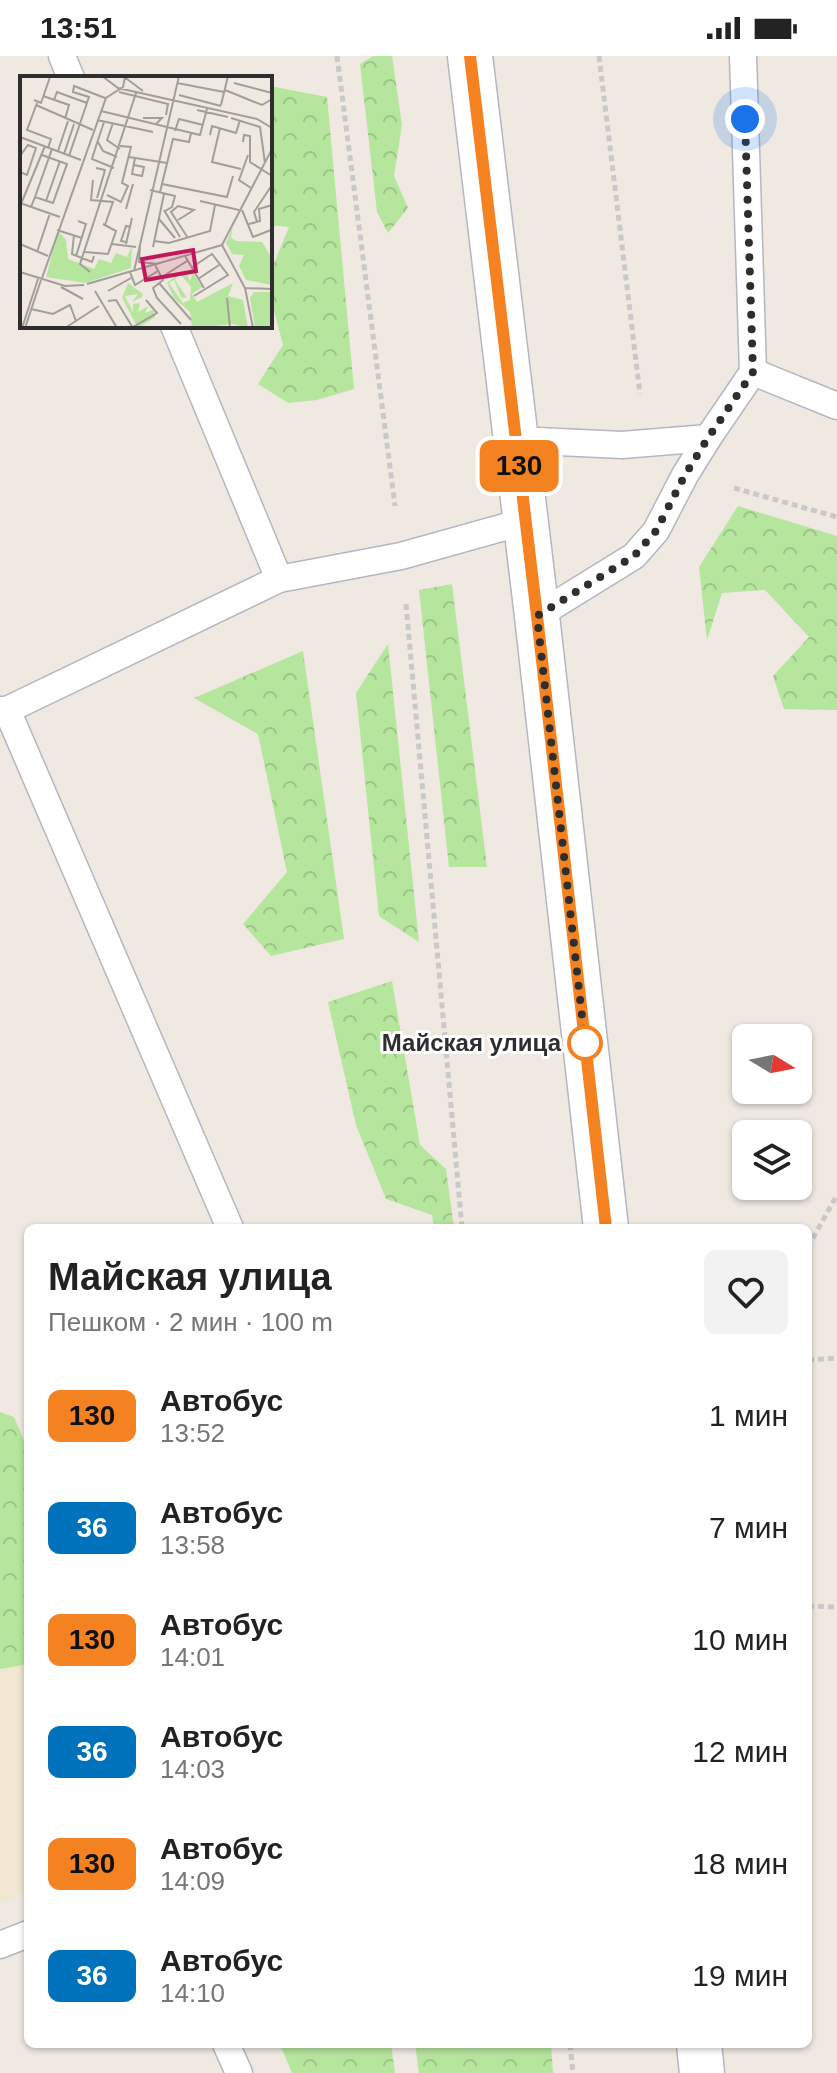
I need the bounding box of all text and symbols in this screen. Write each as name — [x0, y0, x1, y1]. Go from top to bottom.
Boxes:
text: 13:51 — [40, 11, 117, 44]
inset map — [20, 76, 272, 328]
your location — [725, 99, 765, 139]
line badge: 130 — [473, 440, 565, 492]
text: 130 — [496, 450, 542, 481]
north arrow — [732, 1024, 812, 1104]
map controls — [732, 1024, 812, 1200]
marker: Майская улица — [568, 1026, 602, 1060]
place label: Майская улица — [382, 1029, 562, 1056]
button: layers — [732, 1120, 812, 1200]
button: heart — [704, 1250, 788, 1334]
text: Майская улица — [48, 1256, 332, 1298]
text: Пешком · 2 мин · 100 m — [48, 1307, 333, 1337]
text: Автобус — [160, 1384, 283, 1417]
text: 1 мин — [709, 1399, 788, 1432]
text: 130 — [69, 1400, 115, 1431]
text: 13:52 — [160, 1418, 225, 1448]
text: Автобус — [160, 1496, 283, 1529]
text: 7 мин — [709, 1511, 788, 1544]
text: 36 — [76, 1512, 108, 1543]
text: 13:58 — [160, 1530, 225, 1560]
text: Автобус — [160, 1608, 283, 1641]
text: 10 мин — [692, 1623, 788, 1656]
text: 130 — [69, 1624, 115, 1655]
text: 14:01 — [160, 1642, 225, 1672]
text: Автобус — [160, 1720, 283, 1753]
text: 12 мин — [692, 1735, 788, 1768]
text: 36 — [76, 1736, 108, 1767]
text: 14:03 — [160, 1754, 225, 1784]
text: Автобус — [160, 1832, 283, 1865]
text: 18 мин — [692, 1847, 788, 1880]
text: 130 — [69, 1848, 115, 1879]
text: 14:09 — [160, 1866, 225, 1896]
text: Автобус — [160, 1944, 283, 1977]
text: 19 мин — [692, 1959, 788, 1992]
text: 36 — [76, 1960, 108, 1991]
text: 14:10 — [160, 1978, 225, 2008]

